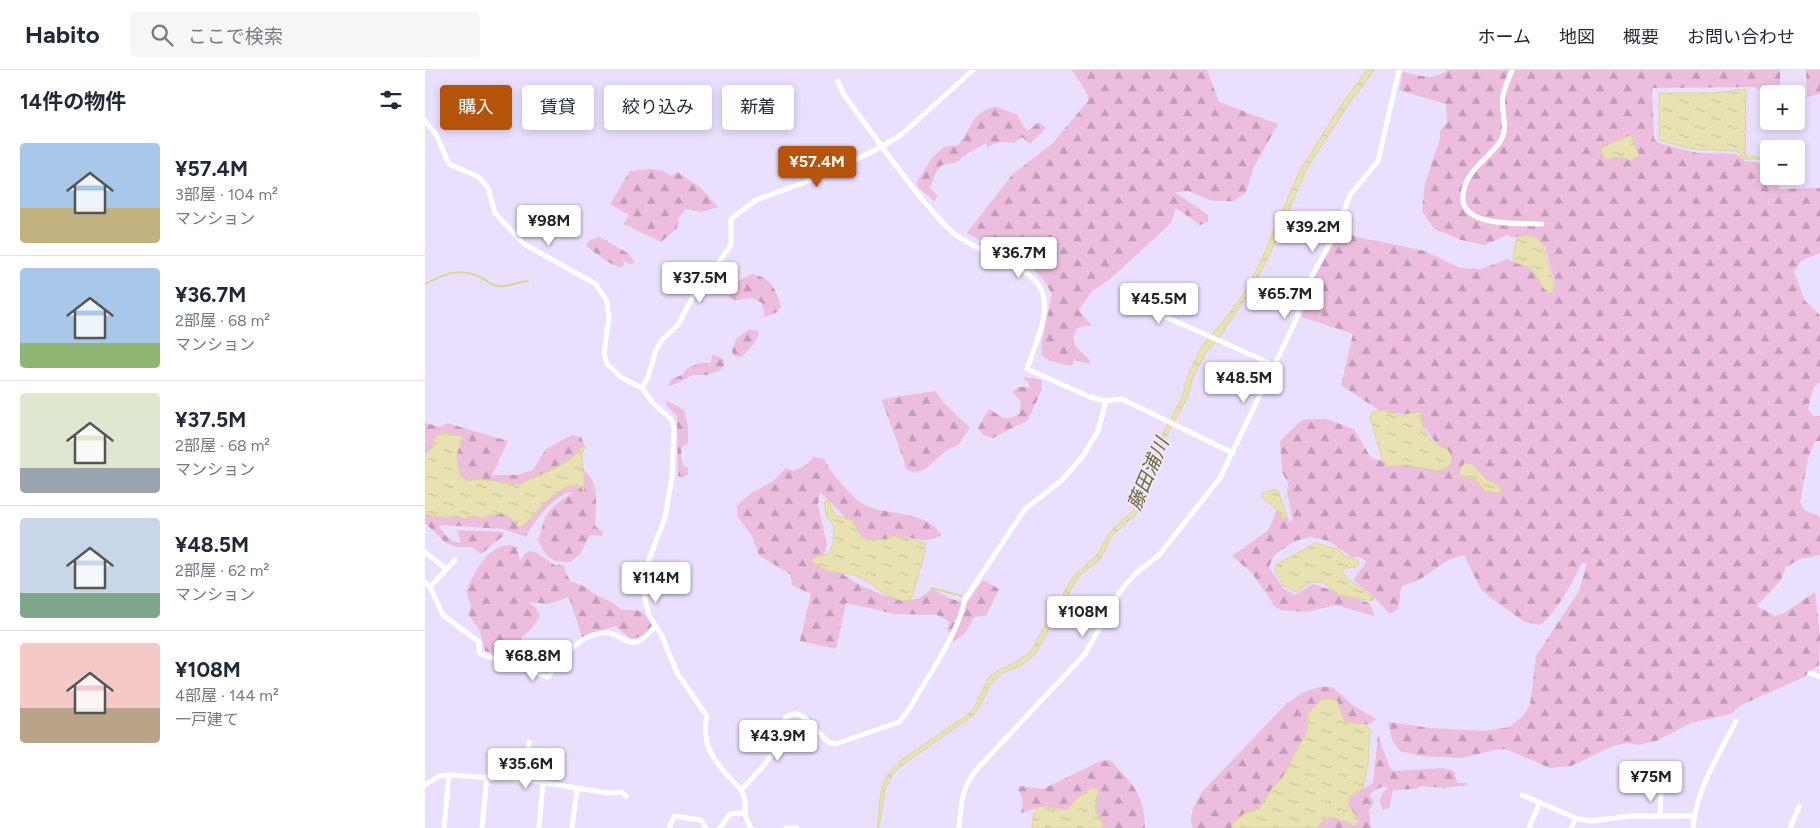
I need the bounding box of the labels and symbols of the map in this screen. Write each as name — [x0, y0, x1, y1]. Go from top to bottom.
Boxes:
pin: ¥57.4M — [776, 146, 858, 188]
pin: ¥98M — [519, 204, 579, 247]
pin: ¥39.2M — [1272, 210, 1354, 253]
pin: ¥36.7M — [978, 236, 1060, 279]
pin: ¥37.5M — [659, 262, 741, 304]
pin: ¥65.7M — [1244, 278, 1326, 320]
pin: ¥45.5M — [1118, 282, 1200, 325]
pin: ¥48.5M — [1203, 362, 1285, 404]
water label: 藤田浦川 — [1123, 433, 1174, 513]
pin: ¥114M — [621, 562, 691, 604]
pin: ¥108M — [1048, 596, 1118, 638]
pin: ¥68.8M — [492, 640, 574, 682]
pin: ¥43.9M — [737, 720, 819, 762]
pin: ¥35.6M — [485, 748, 567, 790]
pin: ¥75M — [1621, 760, 1681, 803]

